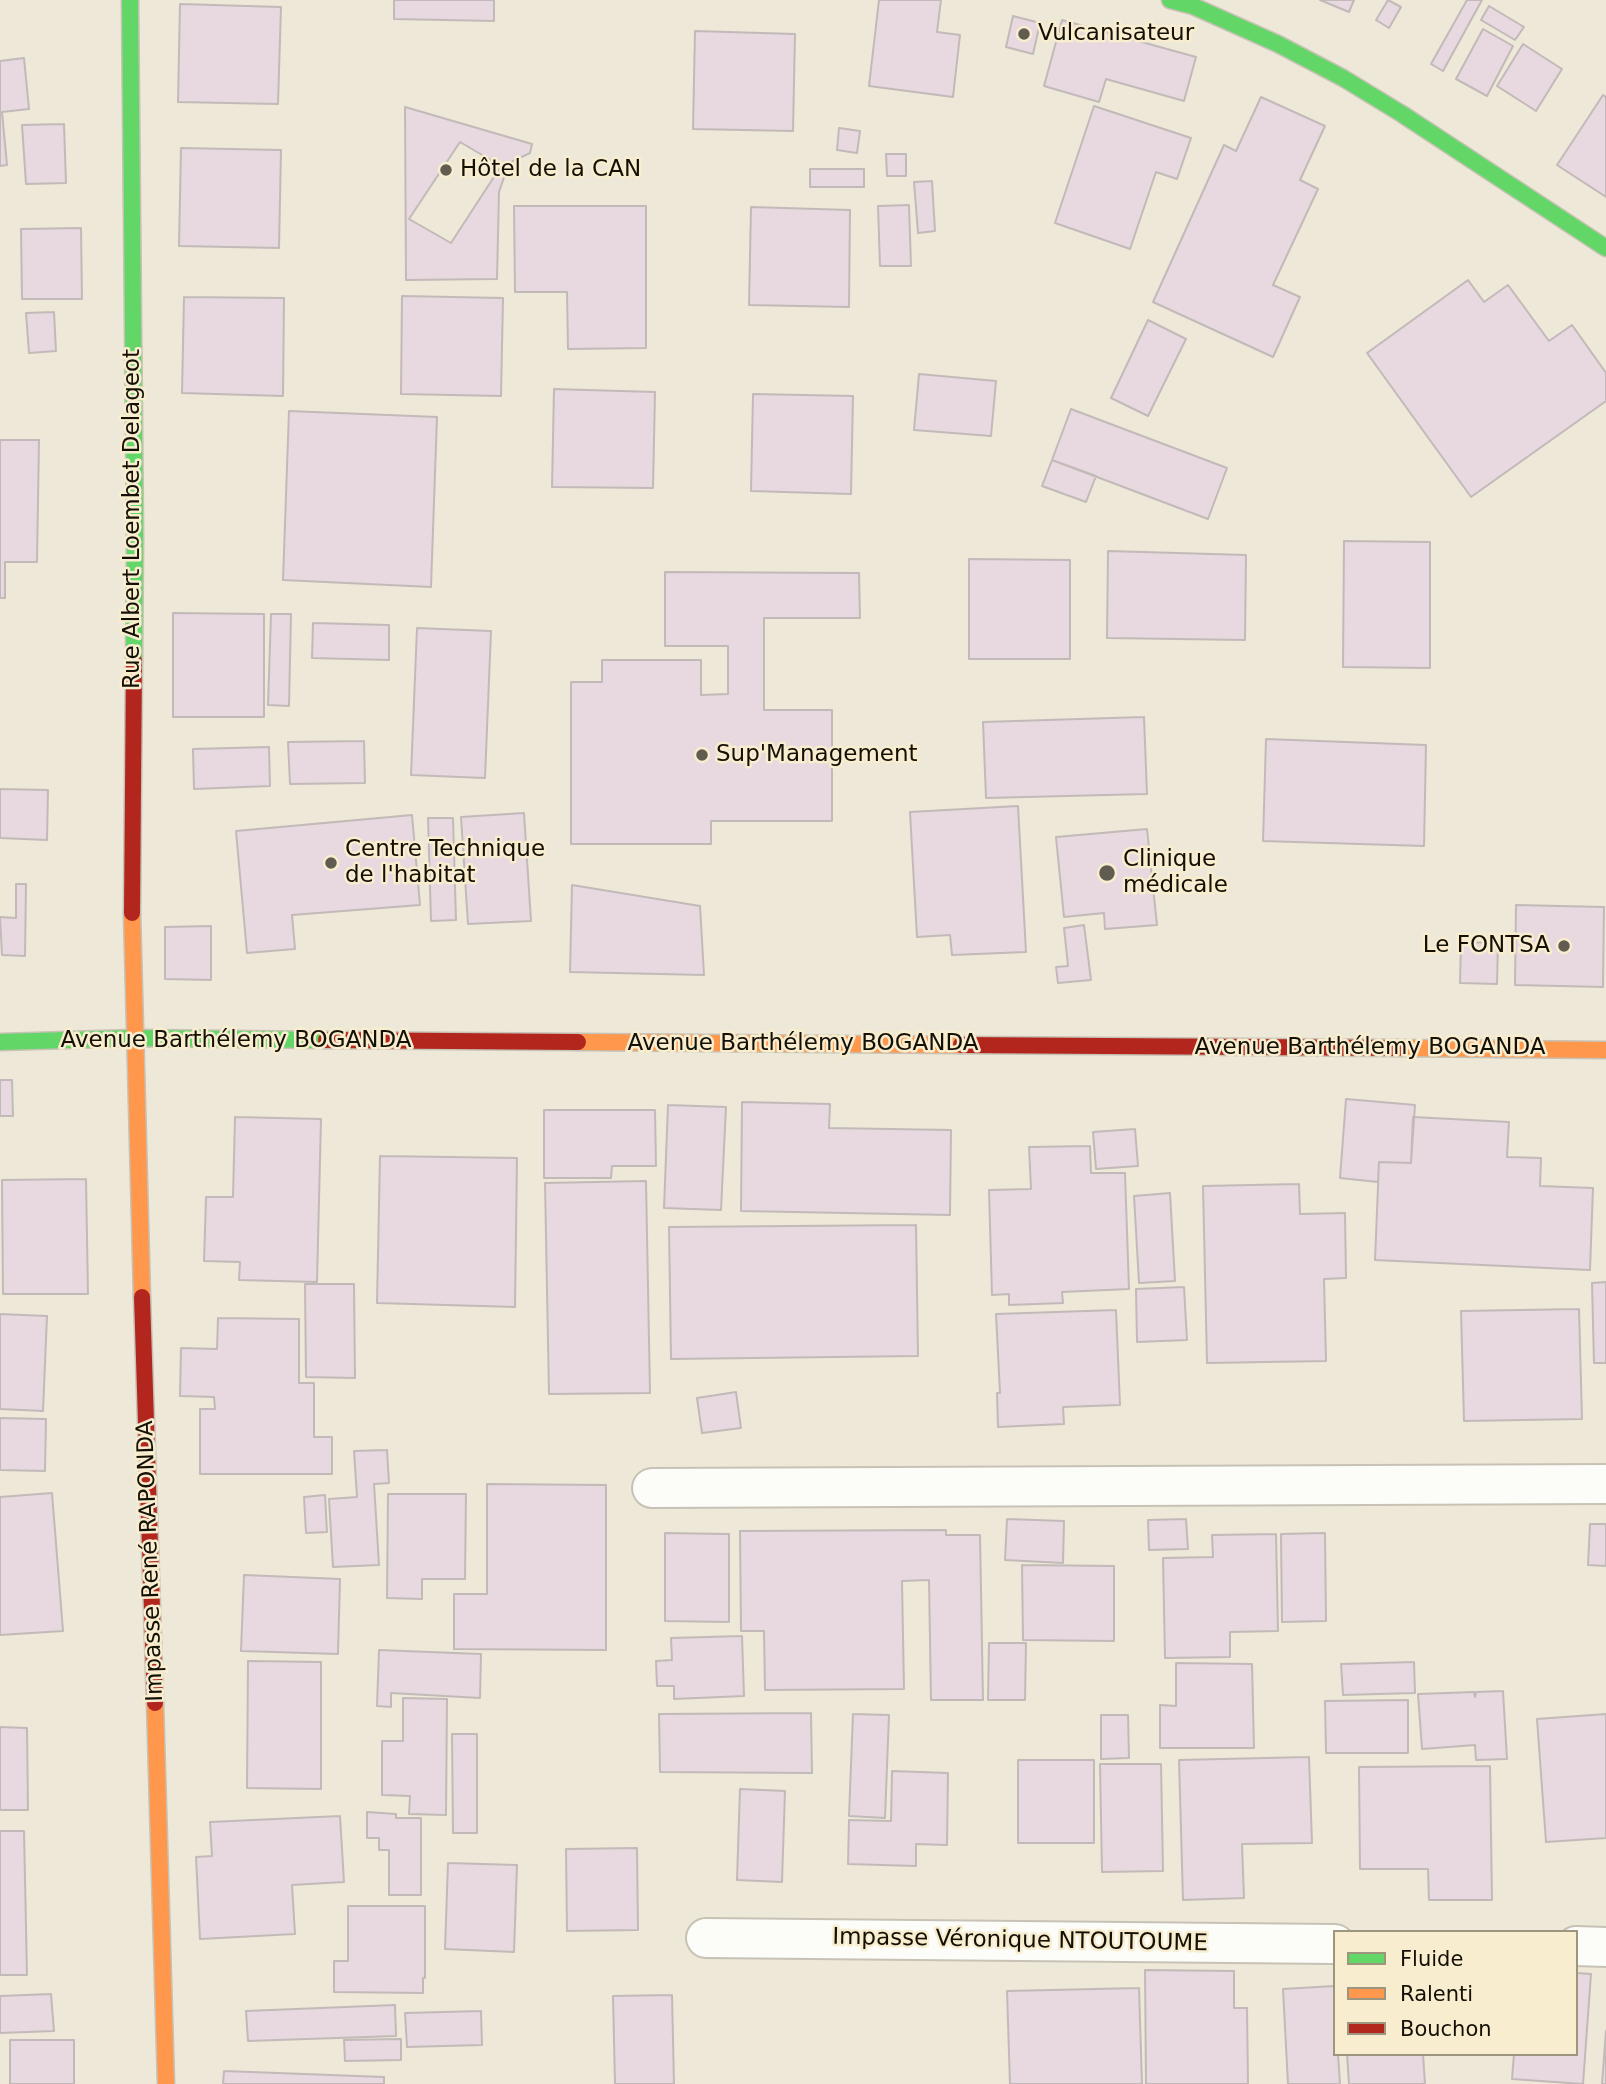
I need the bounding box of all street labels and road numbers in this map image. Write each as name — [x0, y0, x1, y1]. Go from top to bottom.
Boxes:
street label: Rue Albert Loembet Delageot — [119, 349, 147, 689]
street label: Avenue Barthélemy BOGANDA — [61, 1027, 411, 1055]
street label: Avenue Barthélemy BOGANDA — [628, 1030, 978, 1058]
street label: Avenue Barthélemy BOGANDA — [1195, 1034, 1545, 1062]
street label: Impasse René RAPONDA — [132, 1420, 170, 1702]
street label: Impasse Véronique NTOUTOUME — [832, 1924, 1208, 1958]

